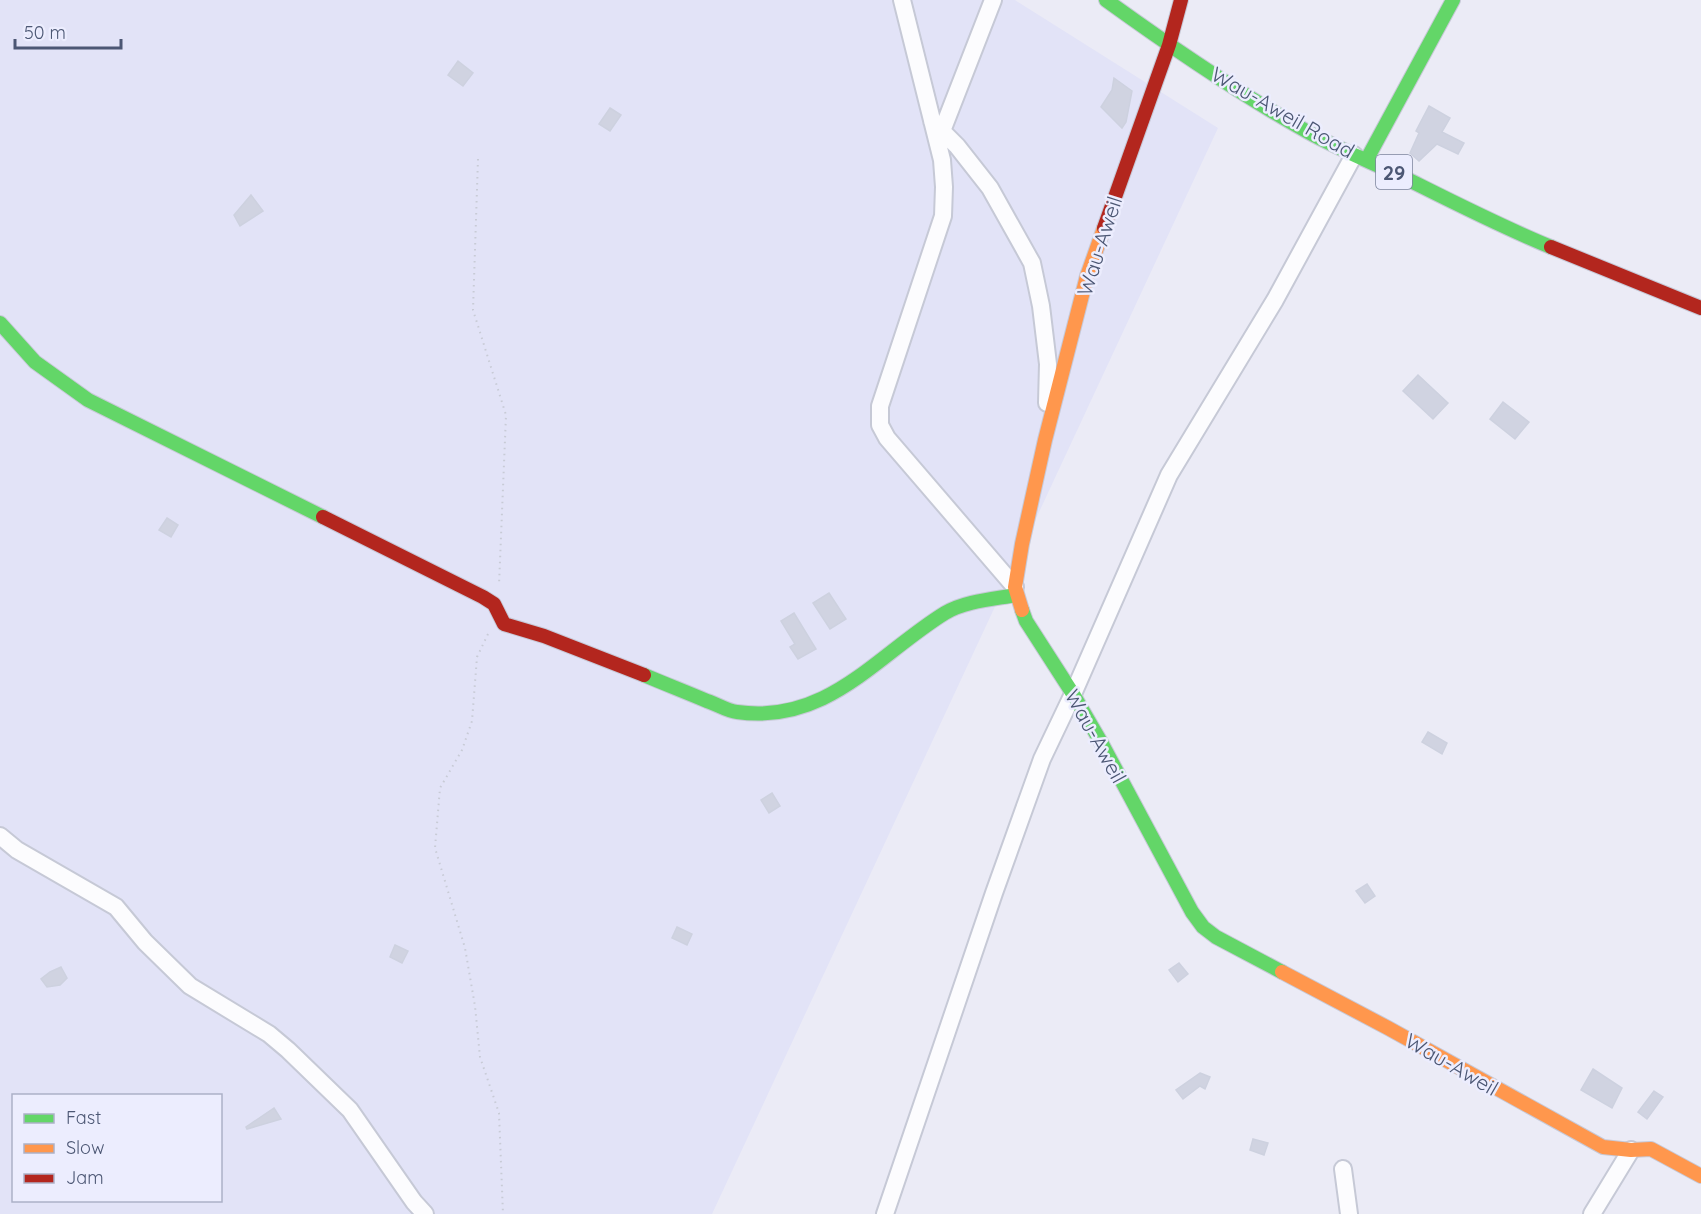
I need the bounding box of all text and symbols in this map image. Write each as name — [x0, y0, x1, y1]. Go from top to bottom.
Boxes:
scale bar — [15, 12, 122, 50]
text: 50 m — [24, 21, 66, 44]
street label: Wau-Aweil Road — [1207, 60, 1359, 164]
road number: 29 — [1376, 155, 1412, 189]
street label: Wau-Aweil — [1071, 193, 1127, 299]
street label: Wau-Aweil — [1060, 685, 1132, 787]
street label: Wau-Aweil — [1401, 1027, 1503, 1101]
legend — [12, 1094, 222, 1202]
text: Fast — [66, 1106, 101, 1129]
text: Slow — [66, 1136, 104, 1159]
text: Jam — [66, 1166, 104, 1189]

